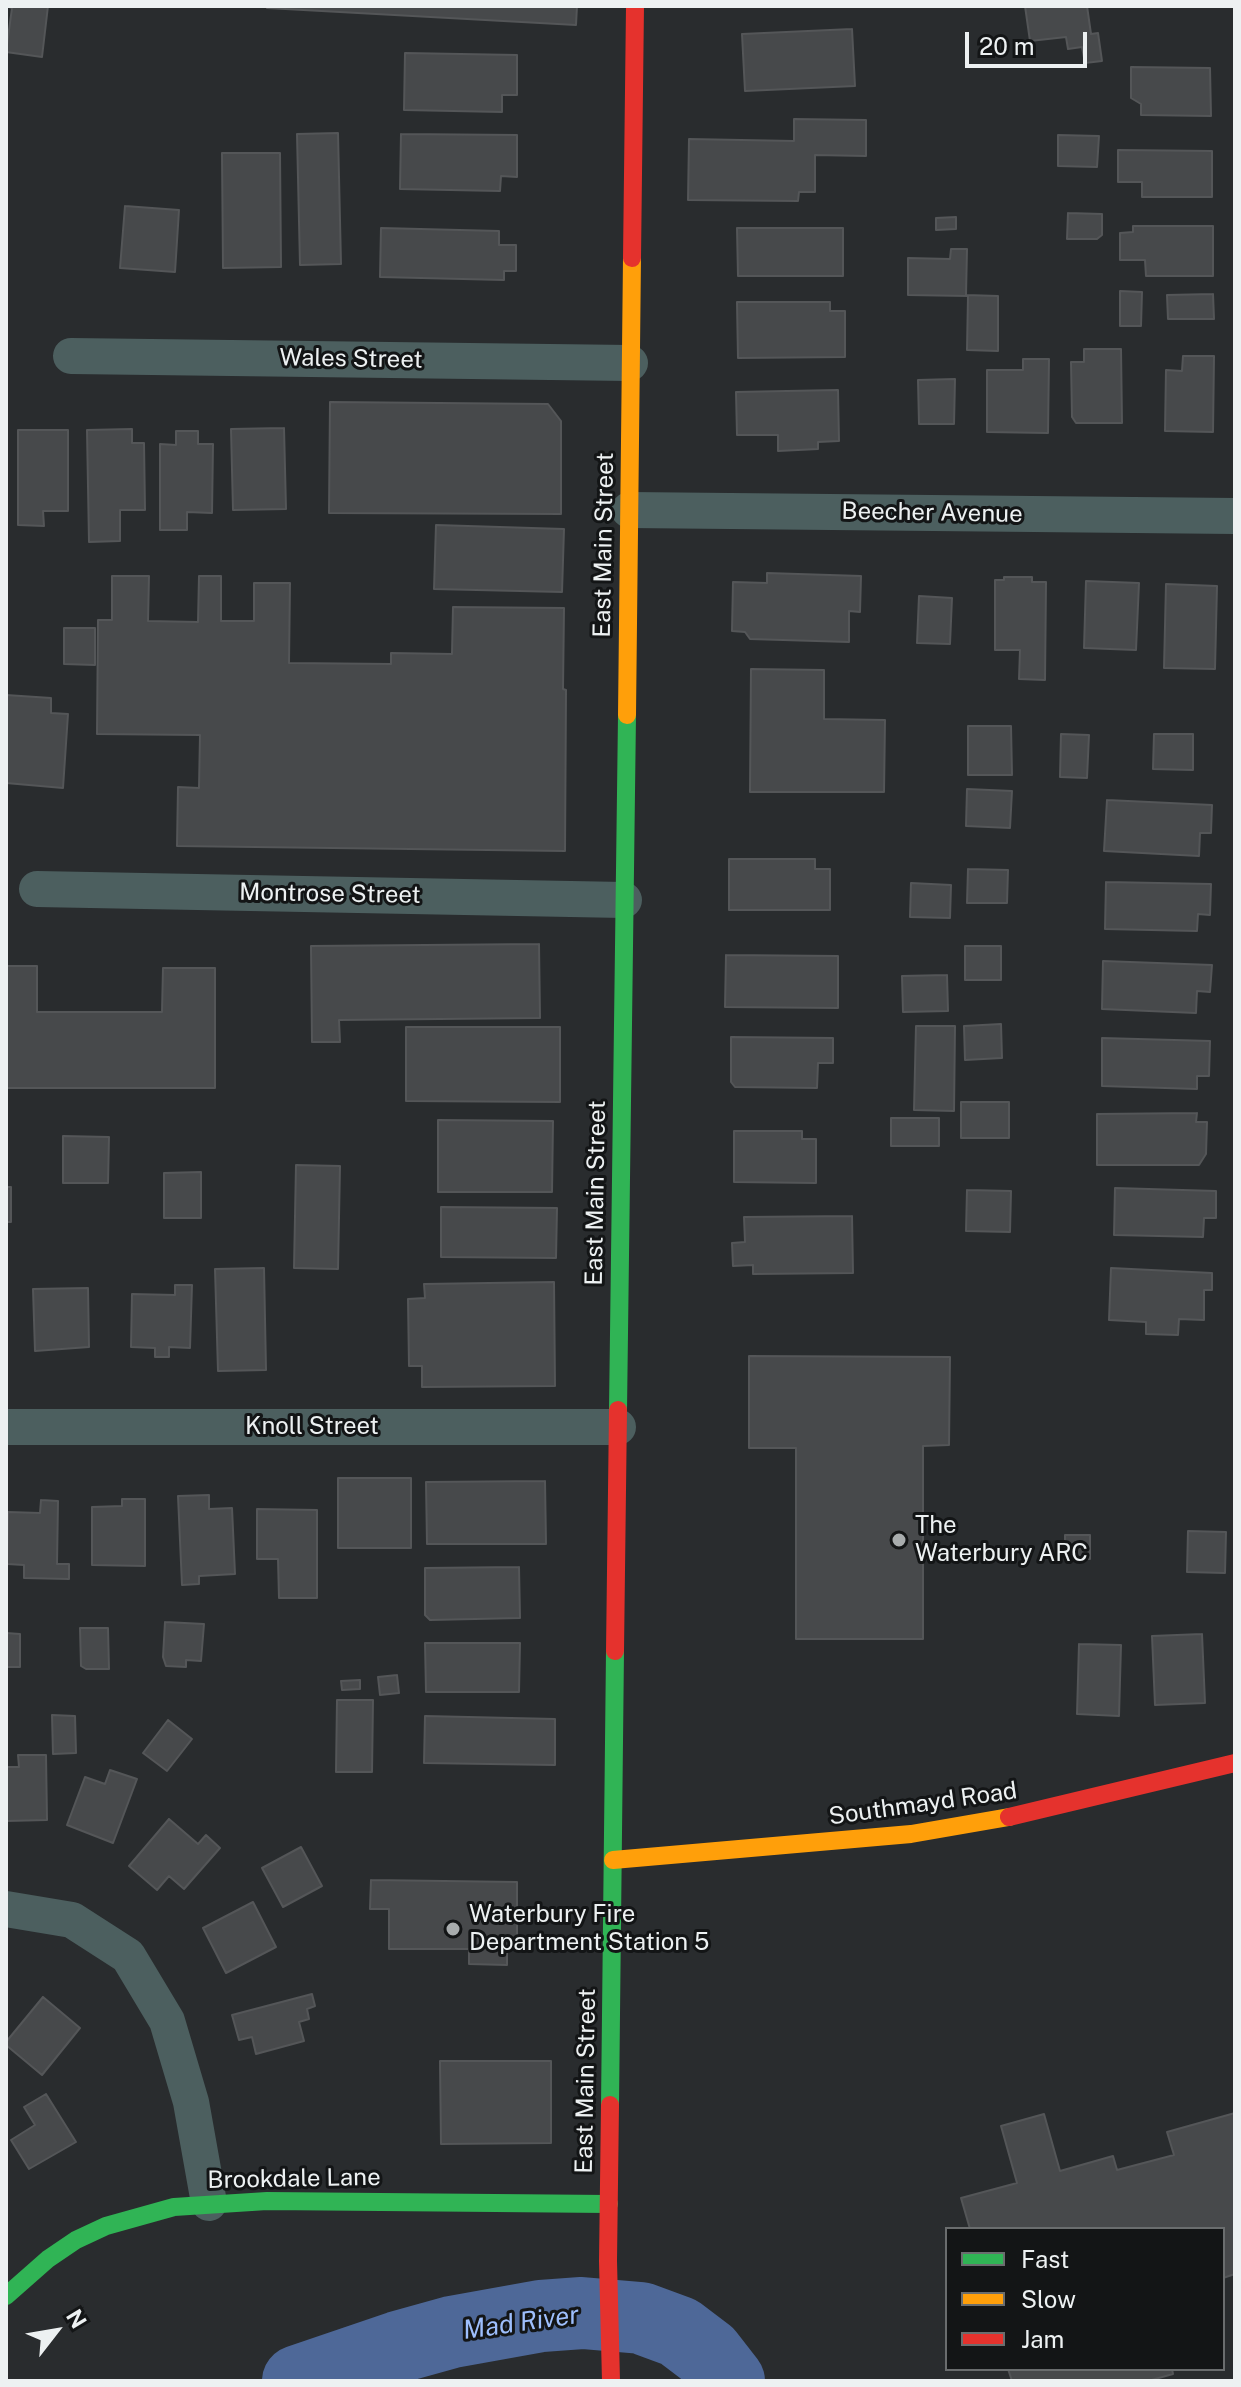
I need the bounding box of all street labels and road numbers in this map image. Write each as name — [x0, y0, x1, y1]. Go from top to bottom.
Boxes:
street label: Wales Street — [279, 343, 423, 375]
street label: East Main Street — [588, 452, 620, 638]
street label: Beecher Avenue — [841, 497, 1023, 529]
street label: Montrose Street — [239, 878, 421, 910]
street label: East Main Street — [580, 1100, 612, 1286]
street label: Knoll Street — [245, 1413, 379, 1441]
street label: Southmayd Road — [827, 1777, 1019, 1831]
street label: East Main Street — [570, 1988, 602, 2174]
street label: Brookdale Lane — [207, 2163, 381, 2195]

